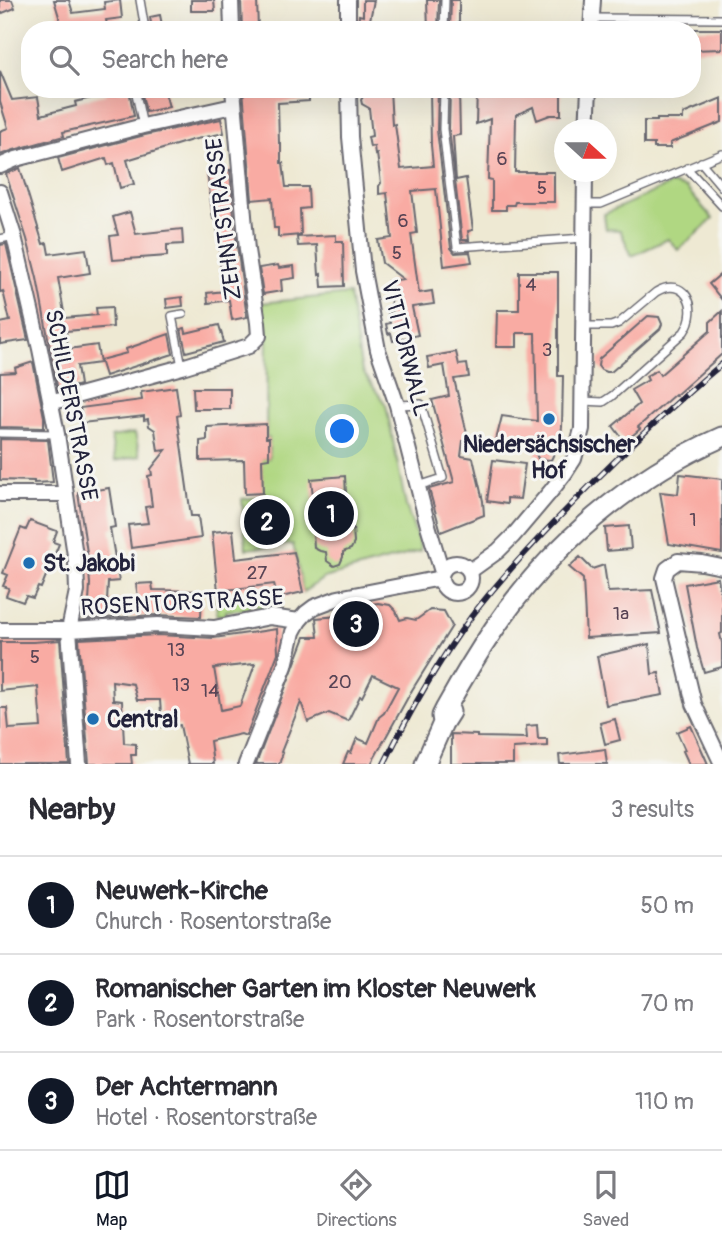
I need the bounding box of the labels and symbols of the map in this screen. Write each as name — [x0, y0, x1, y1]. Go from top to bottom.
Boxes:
north arrow — [554, 119, 617, 182]
street label: ZEHNTSTRASSE — [199, 136, 248, 302]
house number: 6 — [496, 147, 508, 171]
house number: 5 — [537, 176, 547, 200]
house number: 6 — [397, 209, 409, 233]
house number: 5 — [392, 241, 402, 265]
house number: 4 — [525, 273, 537, 297]
street label: VITITORWALL — [375, 277, 436, 419]
street label: SCHILDERSTRASSE — [39, 307, 104, 503]
house number: 3 — [542, 338, 552, 362]
marker: Niedersächsischer Hof — [541, 411, 557, 427]
your location — [325, 414, 359, 448]
place label: Niedersächsischer Hof — [463, 430, 636, 485]
pin: 1 — [308, 488, 354, 540]
pin: 2 — [244, 496, 290, 548]
house number: 1 — [689, 508, 697, 532]
place label: St. Jakobi — [43, 549, 135, 578]
marker: St. Jakobi — [21, 555, 37, 571]
house number: 27 — [247, 561, 267, 585]
street label: ROSENTORSTRASSE — [80, 583, 284, 622]
pin: 3 — [333, 598, 379, 650]
house number: 1a — [613, 602, 629, 626]
house number: 13 — [167, 638, 185, 662]
house number: 5 — [30, 645, 40, 669]
house number: 20 — [328, 670, 352, 694]
house number: 13 — [172, 673, 190, 697]
house number: 14 — [201, 679, 219, 703]
place label: Central — [107, 705, 179, 734]
marker: Central — [85, 711, 101, 727]

